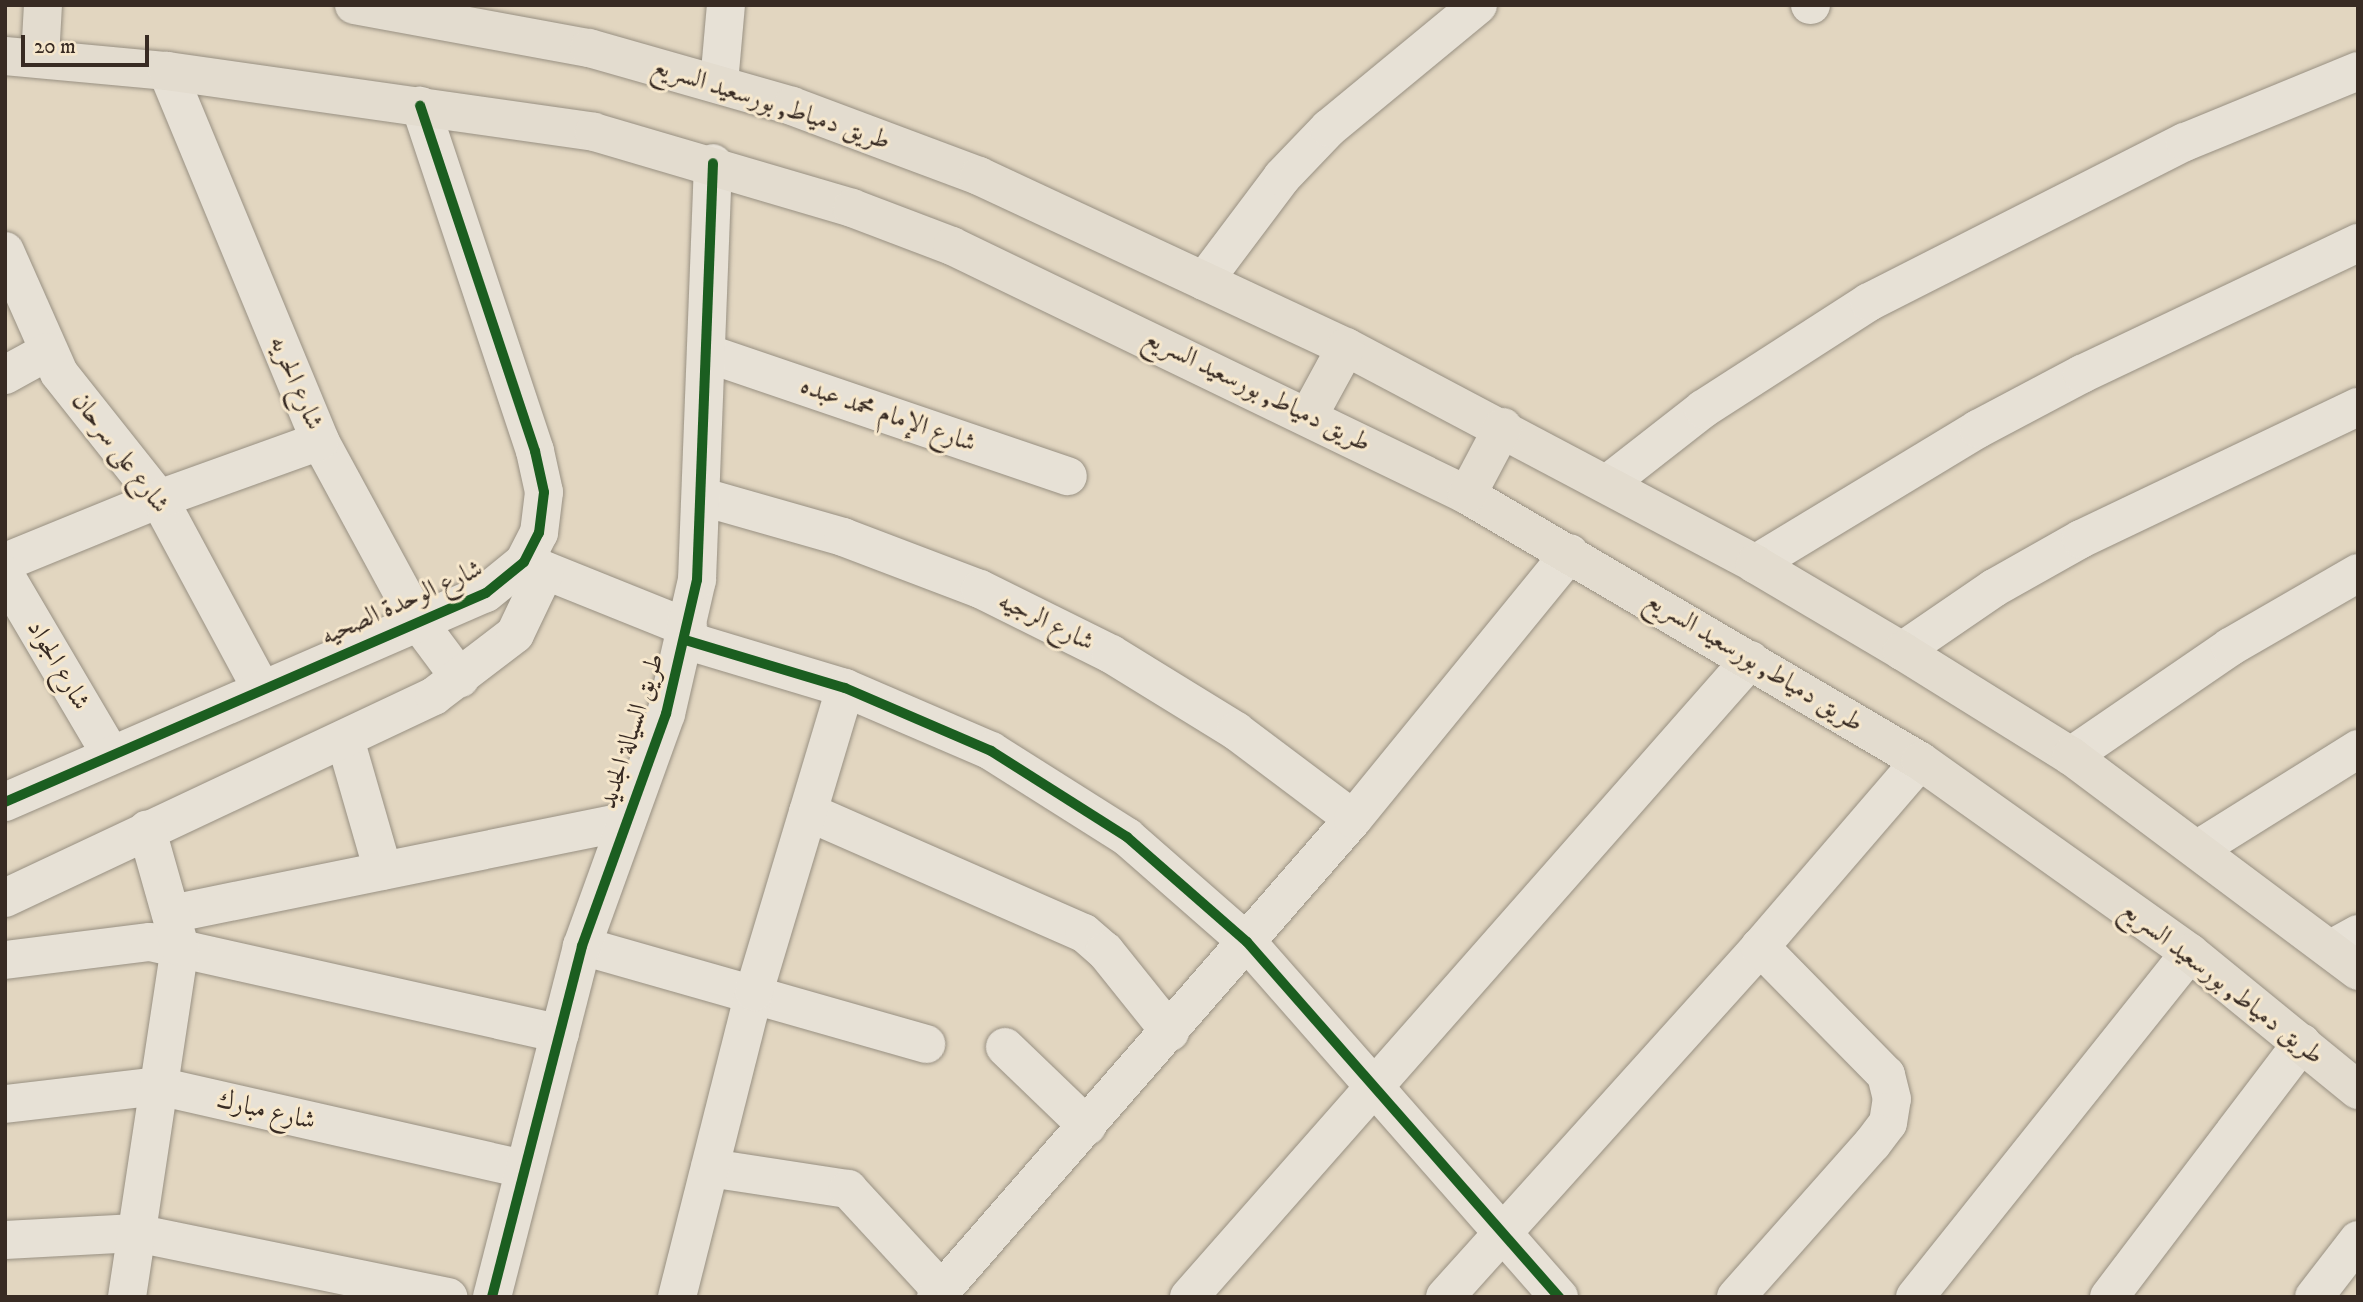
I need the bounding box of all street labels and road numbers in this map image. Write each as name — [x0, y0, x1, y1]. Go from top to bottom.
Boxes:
street label: طريق دمياط, بورسعيد السريع — [648, 51, 894, 157]
street label: طريق دمياط, بورسعيد السريع — [1138, 323, 1376, 459]
street label: شارع الحريه — [262, 331, 330, 435]
street label: شارع الإمام محمد عبده — [796, 370, 980, 460]
street label: شارع على سرحان — [64, 386, 176, 520]
street label: شارع الوحدة الصحيه — [316, 553, 488, 653]
street label: شارع الرجيه — [993, 585, 1099, 659]
street label: طريق دمياط, بورسعيد السريع — [1639, 585, 1869, 739]
street label: شارع الجواد — [20, 614, 96, 716]
street label: طريق السيالة الجديد — [592, 649, 672, 813]
street label: طريق دمياط, بورسعيد السريع — [2114, 894, 2330, 1072]
street label: شارع مبارك — [213, 1084, 319, 1138]

